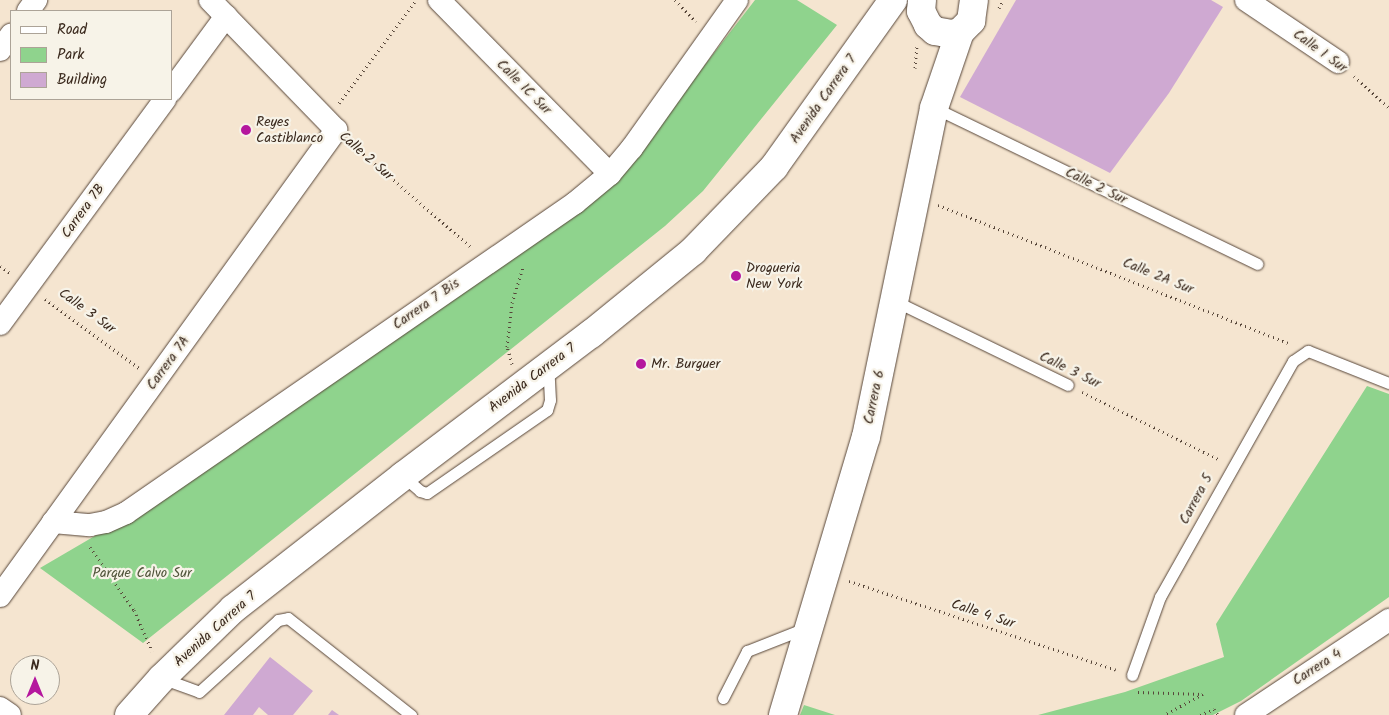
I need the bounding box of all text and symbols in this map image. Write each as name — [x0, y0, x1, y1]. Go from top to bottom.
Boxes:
legend — [10, 10, 172, 100]
text: Road — [57, 18, 87, 42]
street label: Calle 1 Sur — [1290, 26, 1350, 76]
text: Park — [57, 43, 84, 67]
street label: Avenida Carrera 7 — [786, 51, 860, 147]
street label: Calle 1C Sur — [493, 56, 555, 118]
text: Building — [57, 68, 107, 92]
place label: Reyes Castiblanco — [256, 114, 323, 146]
marker: Reyes Castiblanco — [240, 124, 252, 136]
street label: Calle 2 Sur — [335, 128, 397, 184]
street label: Calle 2 Sur — [1063, 164, 1129, 208]
street label: Carrera 7B — [58, 181, 108, 241]
street label: Calle 2A Sur — [1120, 254, 1196, 298]
place label: Drogueria New York — [746, 260, 802, 292]
marker: Drogueria New York — [730, 270, 742, 282]
street label: Carrera 7 Bis — [389, 275, 463, 333]
street label: Calle 3 Sur — [55, 285, 119, 337]
street label: Carrera 7A — [143, 333, 193, 393]
street label: Avenida Carrera 7 — [485, 340, 579, 416]
street label: Calle 3 Sur — [1037, 348, 1103, 392]
place label: Mr. Burguer — [651, 356, 720, 372]
marker: Mr. Burguer — [635, 358, 647, 370]
street label: Carrera 6 — [860, 368, 888, 426]
street label: Carrera 5 — [1176, 471, 1216, 527]
park label: Parque Calvo Sur — [92, 565, 192, 581]
street label: Avenida Carrera 7 — [171, 588, 259, 670]
street label: Calle 4 Sur — [949, 596, 1017, 632]
street label: Carrera 4 — [1289, 645, 1345, 689]
north arrow — [10, 655, 60, 705]
text: N — [31, 655, 39, 677]

